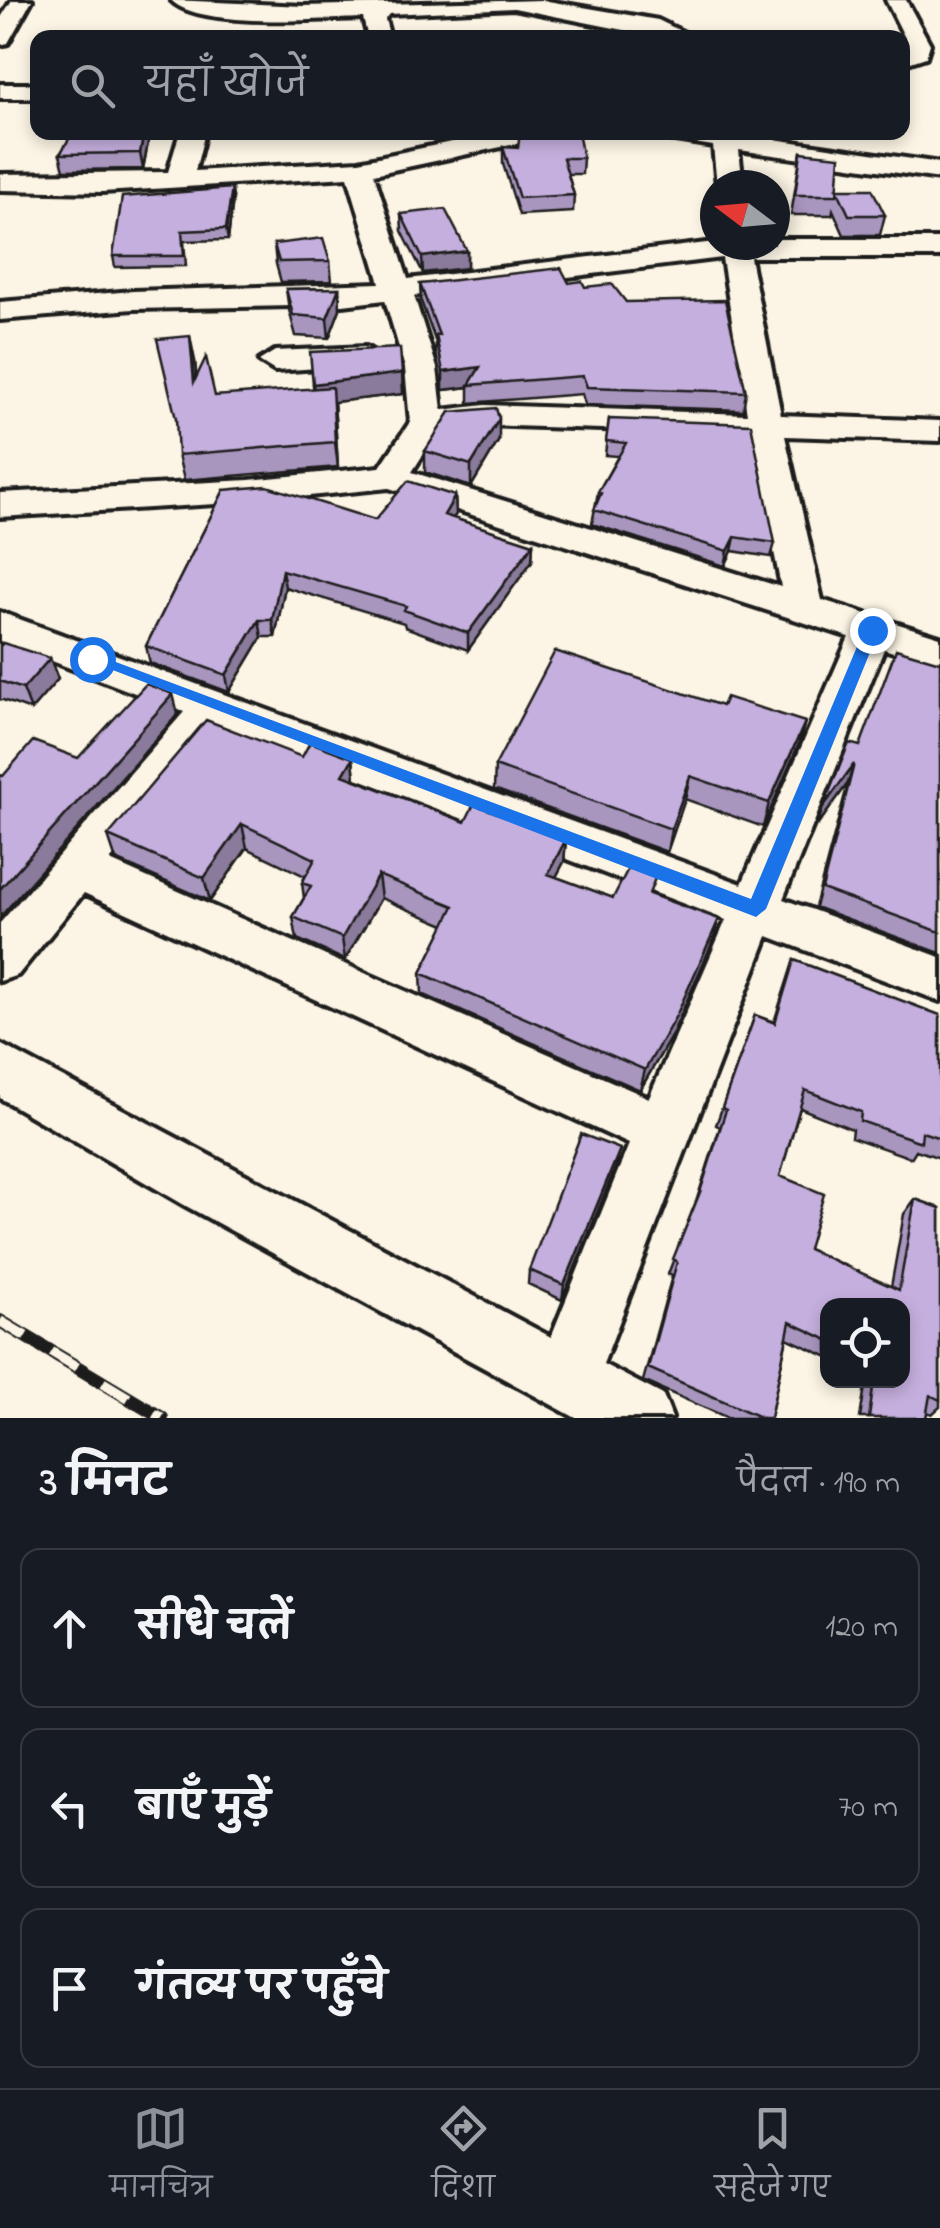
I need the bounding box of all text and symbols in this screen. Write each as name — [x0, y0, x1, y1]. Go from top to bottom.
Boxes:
search box — [30, 30, 910, 140]
icon: search — [65, 58, 120, 113]
text: यहाँ खोजें — [145, 58, 308, 114]
north arrow — [700, 170, 790, 260]
route end — [850, 608, 896, 654]
route start — [70, 637, 116, 683]
map controls — [820, 1298, 910, 1388]
button: locate — [820, 1298, 910, 1388]
text: 3 मिनट — [40, 1453, 170, 1514]
text: पैदल · 190 m — [737, 1461, 900, 1508]
icon: ahead — [42, 1601, 97, 1656]
text: सीधे चलें — [137, 1601, 292, 1657]
text: 120 m — [825, 1605, 898, 1652]
icon: left — [42, 1781, 97, 1836]
text: बाएँ मुड़ें — [137, 1781, 270, 1837]
text: 70 m — [838, 1785, 898, 1832]
icon: arrive — [42, 1961, 97, 2016]
text: गंतव्य पर पहुँचे — [137, 1961, 387, 2017]
tab: मानचित्र — [110, 2101, 212, 2218]
tab: दिशा — [432, 2101, 495, 2218]
tab: सहेजे गए — [714, 2101, 830, 2218]

